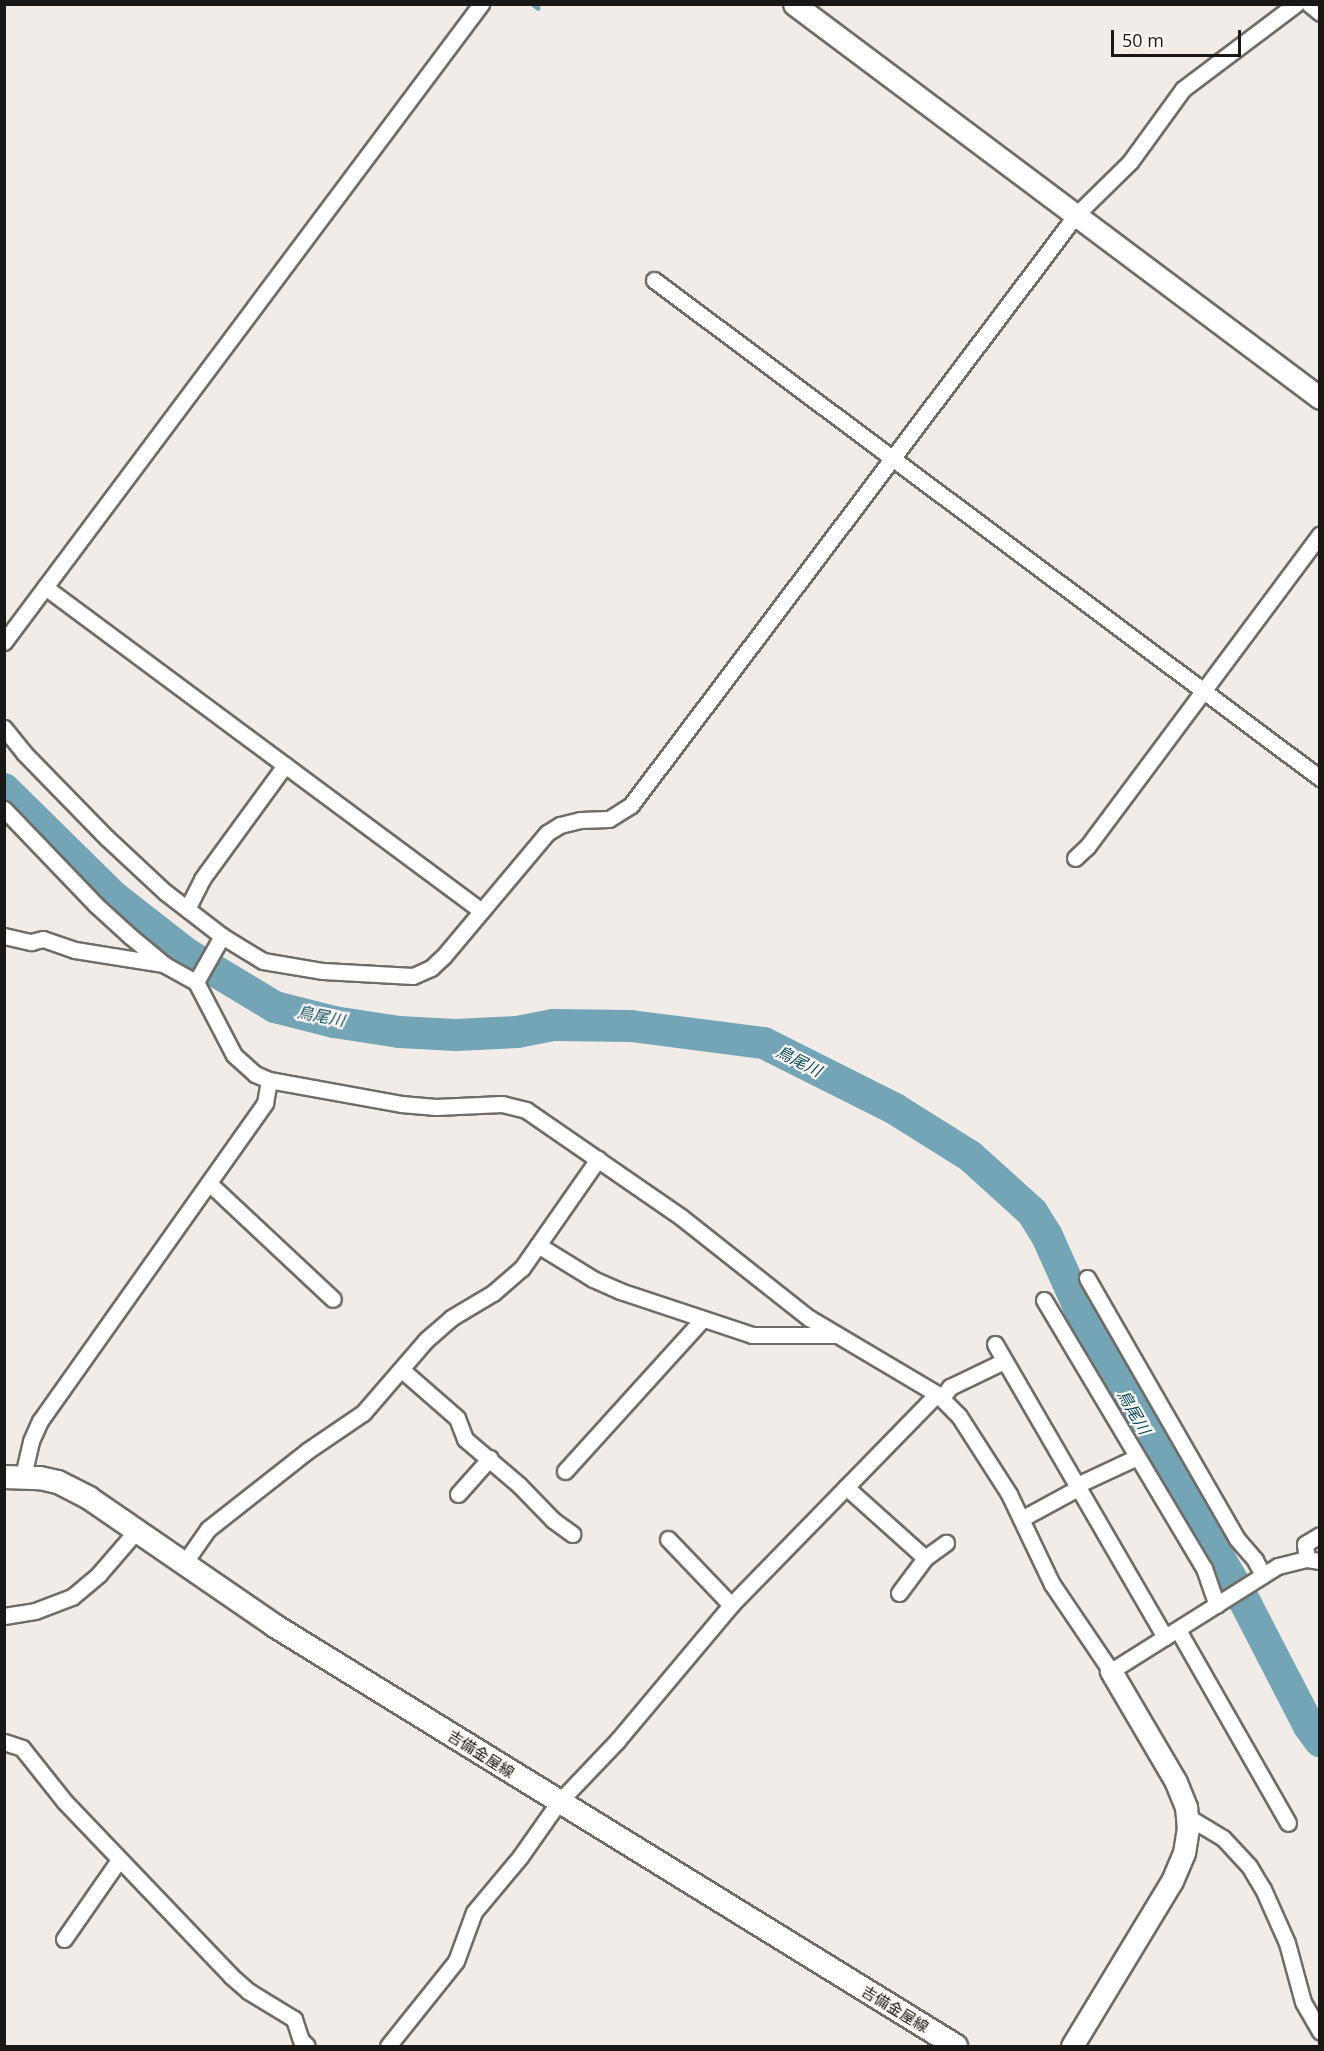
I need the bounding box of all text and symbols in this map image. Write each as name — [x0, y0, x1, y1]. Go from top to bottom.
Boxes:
scale bar — [1114, 18, 1244, 56]
text: 50 m — [1122, 28, 1164, 52]
water label: 鳥尾川 — [296, 1002, 346, 1030]
water label: 鳥尾川 — [773, 1042, 825, 1080]
water label: 鳥尾川 — [1114, 1386, 1154, 1438]
street label: 吉備金屋線 — [444, 1726, 518, 1782]
street label: 吉備金屋線 — [858, 1982, 932, 2036]

